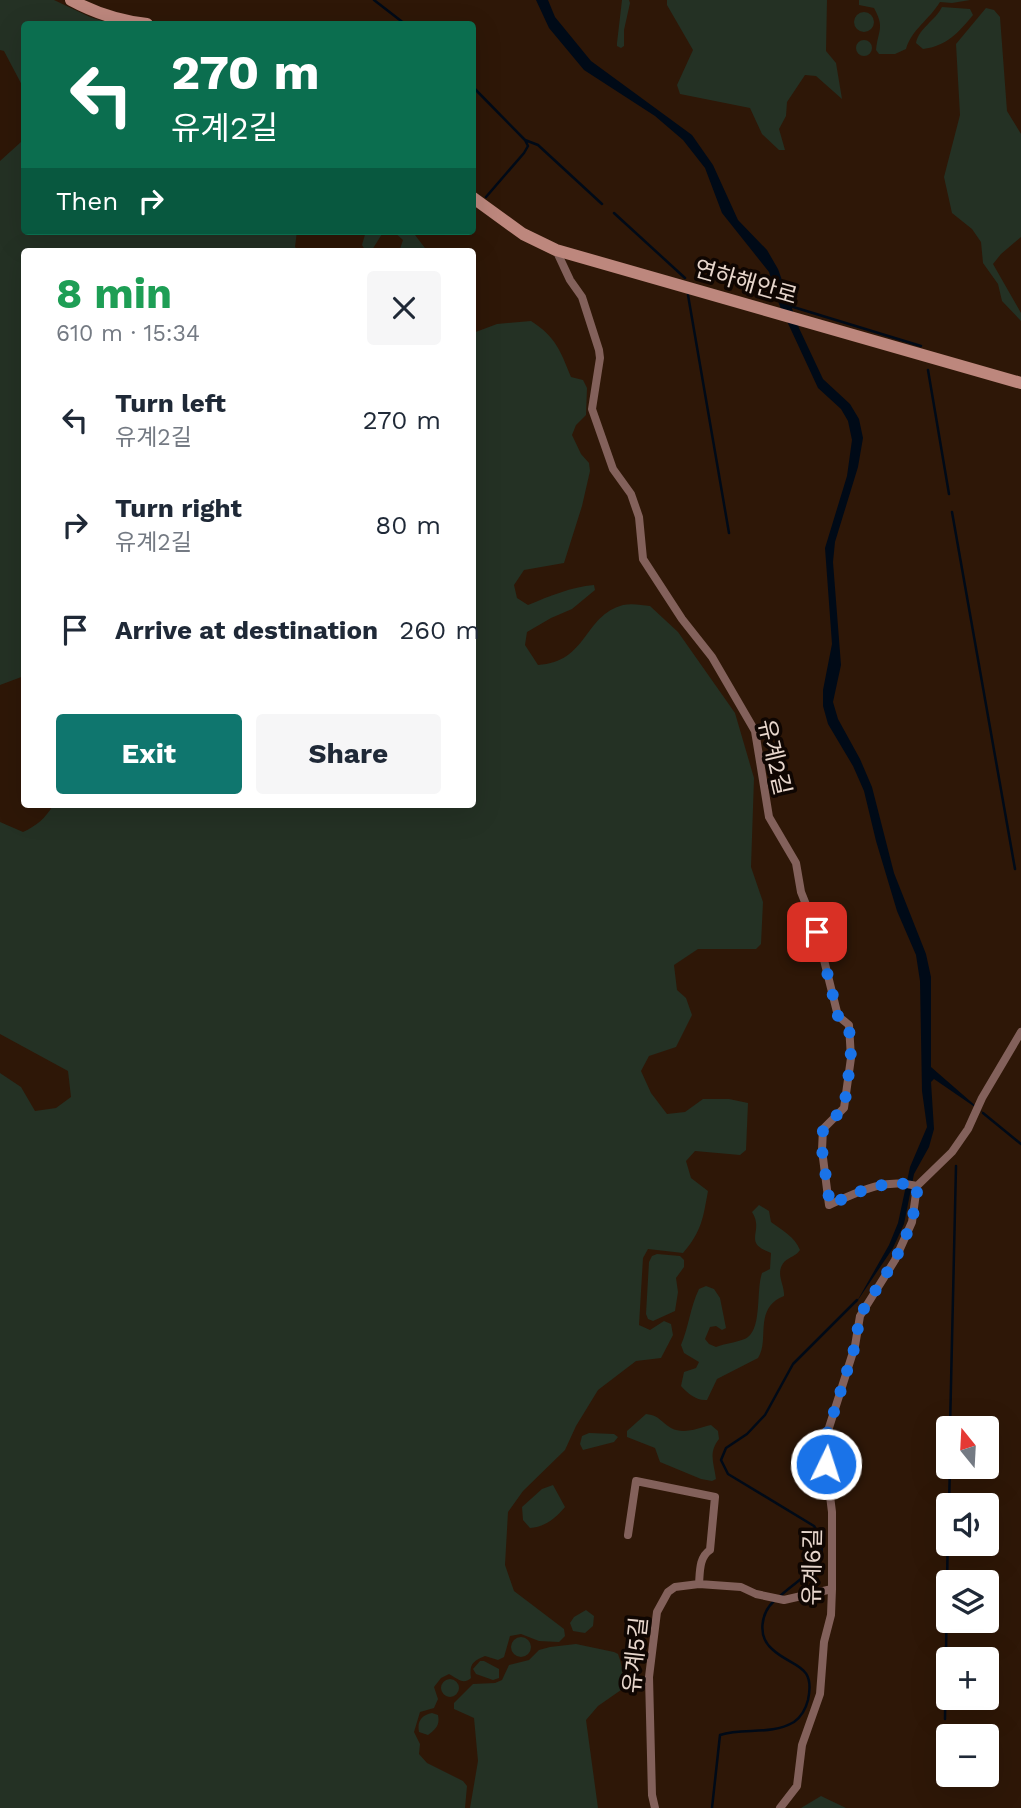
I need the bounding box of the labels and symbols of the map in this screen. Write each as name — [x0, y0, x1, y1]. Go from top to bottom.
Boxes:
street label: 연하해안로 — [691, 255, 800, 310]
street label: 유계2길 — [753, 717, 796, 798]
pin — [787, 902, 847, 962]
north arrow — [936, 1416, 999, 1479]
position arrow — [789, 1427, 863, 1501]
street label: 유계6길 — [798, 1528, 827, 1606]
street label: 유계5길 — [618, 1615, 653, 1695]

